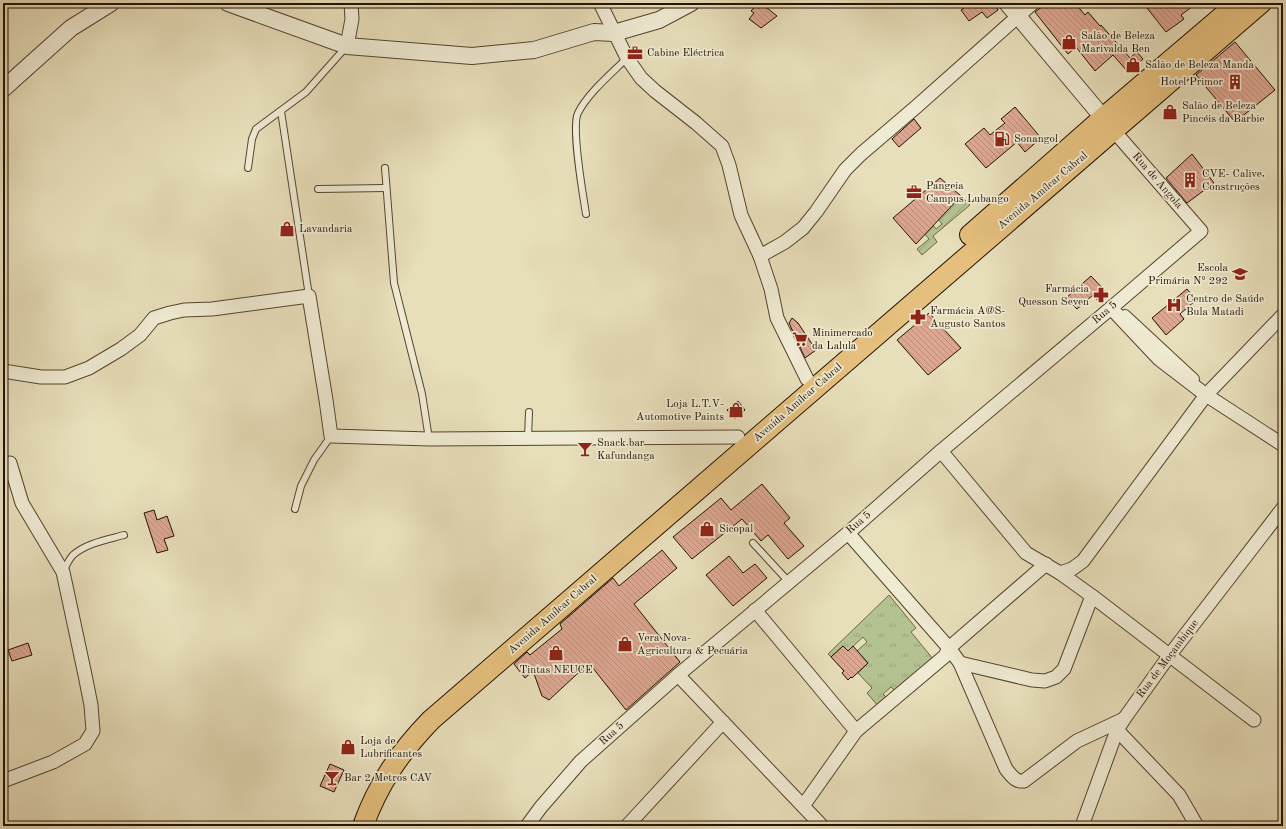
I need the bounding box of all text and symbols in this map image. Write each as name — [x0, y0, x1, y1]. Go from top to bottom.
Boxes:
place label: Salão de Beleza Marivalda Ben — [1081, 31, 1156, 55]
shop icon: Salão de Beleza Marivalda Ben — [1060, 33, 1078, 51]
office icon: Cabine Eléctrica — [626, 44, 644, 62]
place label: Cabine Eléctrica — [647, 48, 725, 59]
shop icon: Salão de Beleza Manda — [1124, 56, 1142, 74]
place label: Salão de Beleza Manda — [1145, 60, 1254, 71]
building icon: Hotel Primor — [1226, 73, 1244, 91]
place label: Hotel Primor — [1160, 77, 1223, 88]
place label: Salão de Beleza Pincéis da Barbie — [1182, 101, 1265, 125]
shop icon: Salão de Beleza Pincéis da Barbie — [1161, 103, 1179, 121]
fuel station icon: Sonangol — [993, 130, 1011, 148]
place label: Sonangol — [1014, 134, 1058, 145]
street label: Avenida Amílcar Cabral — [996, 150, 1090, 232]
street label: Rua de Angola — [1130, 151, 1185, 212]
place label: CVE- Calive, Construções — [1202, 169, 1265, 193]
building icon: CVE- Calive, Construções — [1181, 171, 1199, 189]
place label: Pangeia Campus Lubango — [926, 181, 1009, 205]
office icon: Pangeia Campus Lubango — [905, 183, 923, 201]
shop icon: Lavandaria — [278, 220, 296, 238]
place label: Lavandaria — [299, 224, 353, 235]
place label: Escola Primária Nº 292 — [1148, 263, 1229, 287]
school or university icon: Escola Primária Nº 292 — [1231, 265, 1249, 283]
place label: Farmácia Quesson Seven — [1018, 284, 1090, 308]
pharmacy icon: Farmácia Quesson Seven — [1092, 286, 1110, 304]
place label: Centro de Saúde Bula Matadi — [1186, 294, 1264, 318]
hospital icon: Centro de Saúde Bula Matadi — [1165, 296, 1183, 314]
street label: Rua 5 — [1090, 300, 1120, 326]
place label: Farmácia A@S- Augusto Santos — [930, 306, 1006, 330]
pharmacy icon: Farmácia A@S- Augusto Santos — [909, 308, 927, 326]
place label: Minimercado da Lalula — [812, 328, 873, 352]
supermarket icon: Minimercado da Lalula — [791, 330, 809, 348]
street label: Avenida Amílcar Cabral — [752, 362, 844, 444]
place label: Loja L.T.V- Automotive Paints — [636, 399, 724, 423]
shop icon: Loja L.T.V- Automotive Paints — [727, 401, 745, 419]
place label: Snack bar Kafundanga — [597, 438, 655, 462]
bar icon: Snack bar Kafundanga — [576, 440, 594, 458]
street label: Rua 5 — [845, 509, 873, 537]
shop icon: Sicopal — [698, 520, 716, 538]
place label: Sicopal — [719, 524, 753, 535]
street label: Avenida Amílcar Cabral — [507, 574, 599, 656]
street label: Rua de Moçambique — [1135, 618, 1201, 700]
place label: Vera Nova- Agricultura & Pecuária — [637, 633, 748, 657]
shop icon: Vera Nova- Agricultura & Pecuária — [616, 635, 634, 653]
shop icon: Tintas NEUCE — [547, 644, 565, 662]
place label: Tintas NEUCE — [519, 665, 593, 676]
street label: Rua 5 — [598, 720, 626, 748]
place label: Loja de Lubrificantes — [360, 736, 422, 760]
shop icon: Loja de Lubrificantes — [339, 738, 357, 756]
bar icon: Bar 2 Metros CAV — [323, 769, 341, 787]
place label: Bar 2 Metros CAV — [344, 773, 432, 784]

